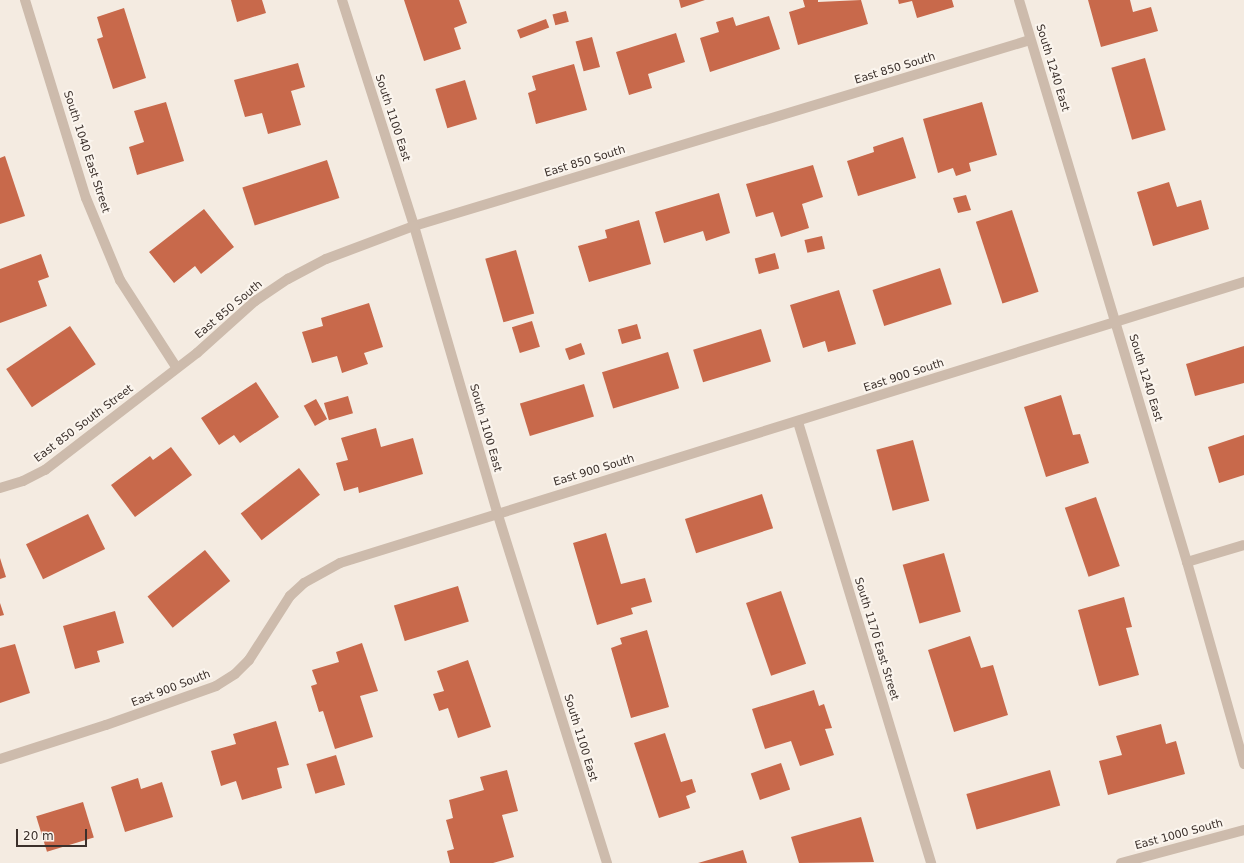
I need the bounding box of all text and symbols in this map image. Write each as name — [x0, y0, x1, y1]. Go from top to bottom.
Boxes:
street label: South 1240 East — [1032, 23, 1072, 113]
street label: East 850 South — [853, 50, 937, 88]
street label: South 1100 East — [372, 73, 412, 163]
street label: South 1040 East Street — [60, 89, 112, 215]
street label: East 850 South — [543, 143, 627, 181]
street label: East 850 South — [193, 278, 265, 342]
street label: South 1240 East — [1125, 333, 1165, 423]
street label: East 900 South — [862, 357, 946, 395]
street label: East 850 South Street — [32, 382, 136, 466]
street label: South 1100 East — [466, 383, 504, 473]
street label: East 900 South — [552, 452, 636, 490]
street label: South 1170 East Street — [851, 576, 901, 702]
street label: East 900 South — [130, 668, 212, 710]
street label: South 1100 East — [560, 693, 600, 783]
street label: East 1000 South — [1133, 817, 1225, 853]
scale bar — [18, 821, 89, 847]
text: 20 m — [23, 829, 54, 843]

